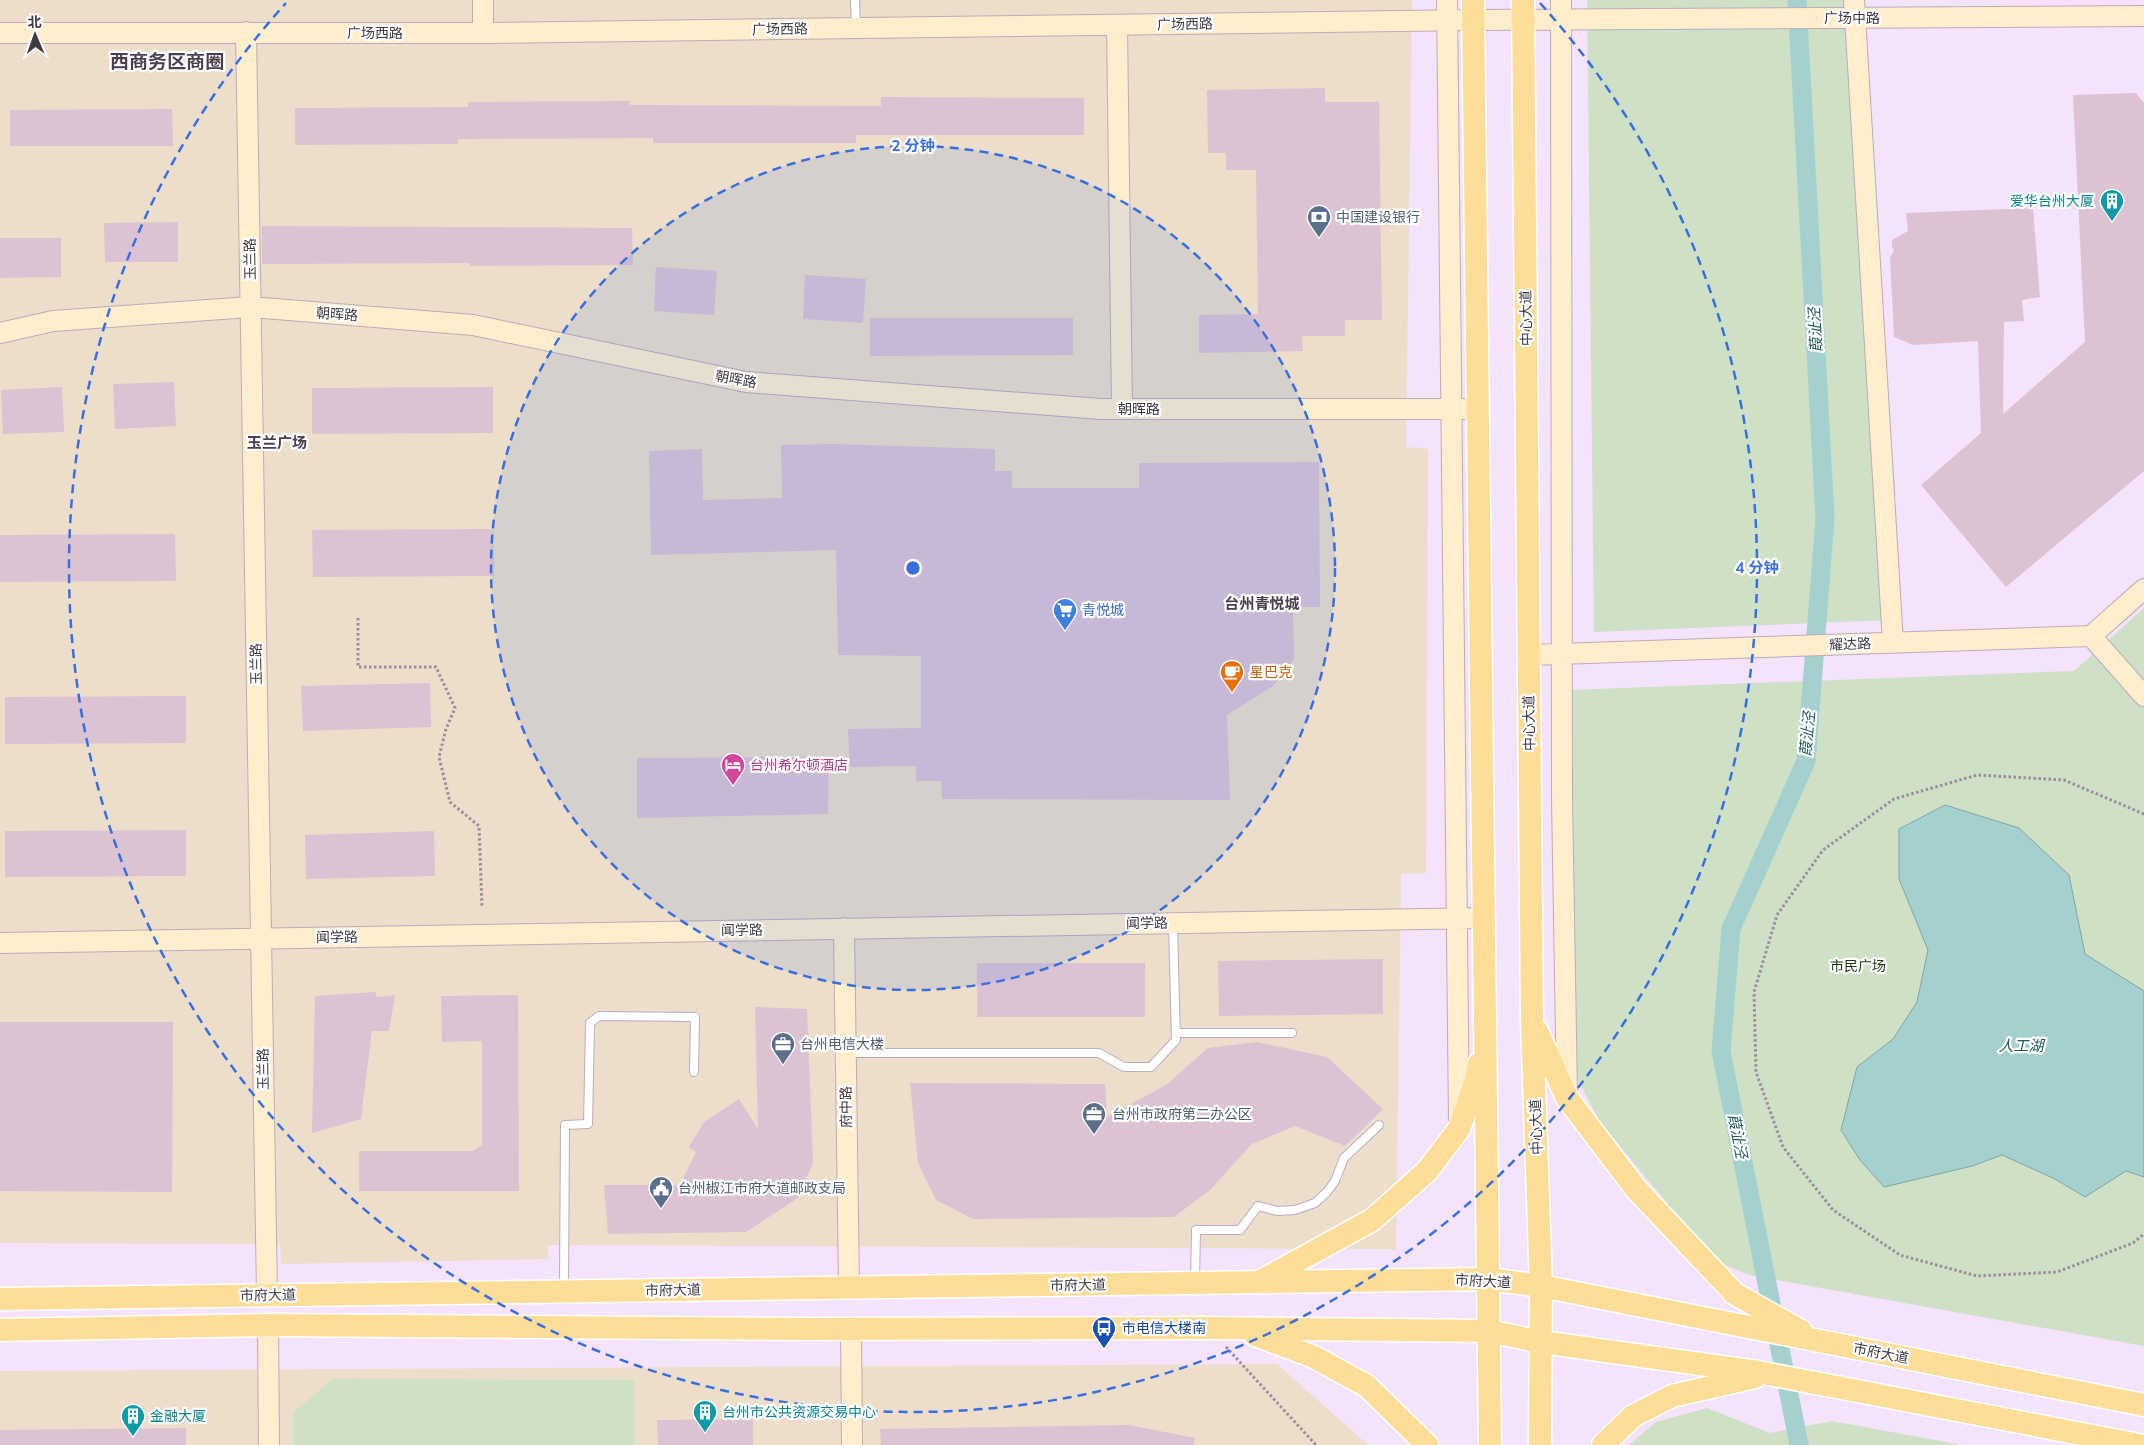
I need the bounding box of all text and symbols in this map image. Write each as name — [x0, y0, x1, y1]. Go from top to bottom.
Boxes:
street label: 广场中路 — [1824, 9, 1880, 27]
north arrow — [10, 10, 60, 60]
text: 北 — [27, 13, 42, 31]
street label: 广场西路 — [1157, 15, 1213, 33]
street label: 广场西路 — [752, 20, 808, 38]
street label: 广场西路 — [347, 24, 403, 42]
district label: 西商务区商圈 — [110, 49, 224, 73]
text: 2 分钟 — [891, 136, 935, 155]
building icon: 爱华台州大厦 — [2099, 188, 2125, 222]
place label: 爱华台州大厦 — [2010, 192, 2094, 210]
bank icon: 中国建设银行 — [1306, 204, 1332, 238]
place label: 中国建设银行 — [1336, 208, 1420, 226]
street label: 玉兰路 — [241, 238, 259, 280]
street label: 中心大道 — [1517, 290, 1535, 346]
street label: 朝晖路 — [315, 304, 359, 324]
water label: 葭沚泾 — [1804, 305, 1826, 353]
street label: 朝晖路 — [714, 366, 758, 392]
street label: 朝晖路 — [1118, 400, 1160, 418]
district label: 玉兰广场 — [247, 433, 307, 452]
text: 4 分钟 — [1735, 558, 1779, 577]
centre of rings — [904, 559, 922, 577]
district label: 台州青悦城 — [1224, 594, 1300, 613]
supermarket icon: 青悦城 — [1052, 597, 1078, 631]
place label: 青悦城 — [1082, 601, 1124, 619]
street label: 耀达路 — [1829, 634, 1871, 654]
street label: 玉兰路 — [247, 643, 265, 685]
cafe icon: 星巴克 — [1219, 659, 1245, 693]
place label: 星巴克 — [1250, 663, 1292, 681]
street label: 中心大道 — [1520, 695, 1538, 751]
water label: 葭沚泾 — [1796, 709, 1819, 757]
hotel icon: 台州希尔顿酒店 — [720, 752, 746, 786]
place label: 台州希尔顿酒店 — [750, 756, 848, 774]
street label: 闻学路 — [1126, 914, 1168, 932]
street label: 闻学路 — [721, 921, 763, 939]
street label: 闻学路 — [316, 928, 358, 946]
park label: 市民广场 — [1830, 957, 1886, 975]
office icon: 台州电信大楼 — [770, 1031, 796, 1065]
place label: 台州电信大楼 — [800, 1035, 884, 1053]
water label: 人工湖 — [1998, 1036, 2045, 1055]
street label: 玉兰路 — [254, 1048, 272, 1090]
street label: 府中路 — [837, 1086, 855, 1128]
street label: 中心大道 — [1526, 1099, 1546, 1155]
office icon: 台州市政府第二办公区 — [1081, 1101, 1107, 1135]
place label: 台州市政府第二办公区 — [1112, 1105, 1252, 1123]
water label: 葭沚泾 — [1724, 1112, 1752, 1162]
public building icon: 台州椒江市府大道邮政支局 — [648, 1175, 674, 1209]
place label: 台州椒江市府大道邮政支局 — [678, 1179, 846, 1197]
street label: 市府大道 — [1455, 1271, 1511, 1291]
street label: 市府大道 — [1050, 1276, 1106, 1294]
street label: 市府大道 — [645, 1281, 701, 1299]
street label: 市府大道 — [240, 1286, 296, 1304]
bus stop icon: 市电信大楼南 — [1091, 1315, 1117, 1349]
place label: 市电信大楼南 — [1122, 1319, 1206, 1337]
street label: 市府大道 — [1852, 1339, 1910, 1367]
building icon: 台州市公共资源交易中心 — [692, 1399, 718, 1433]
building icon: 金融大厦 — [120, 1403, 146, 1437]
place label: 台州市公共资源交易中心 — [722, 1403, 876, 1421]
place label: 金融大厦 — [150, 1407, 206, 1425]

